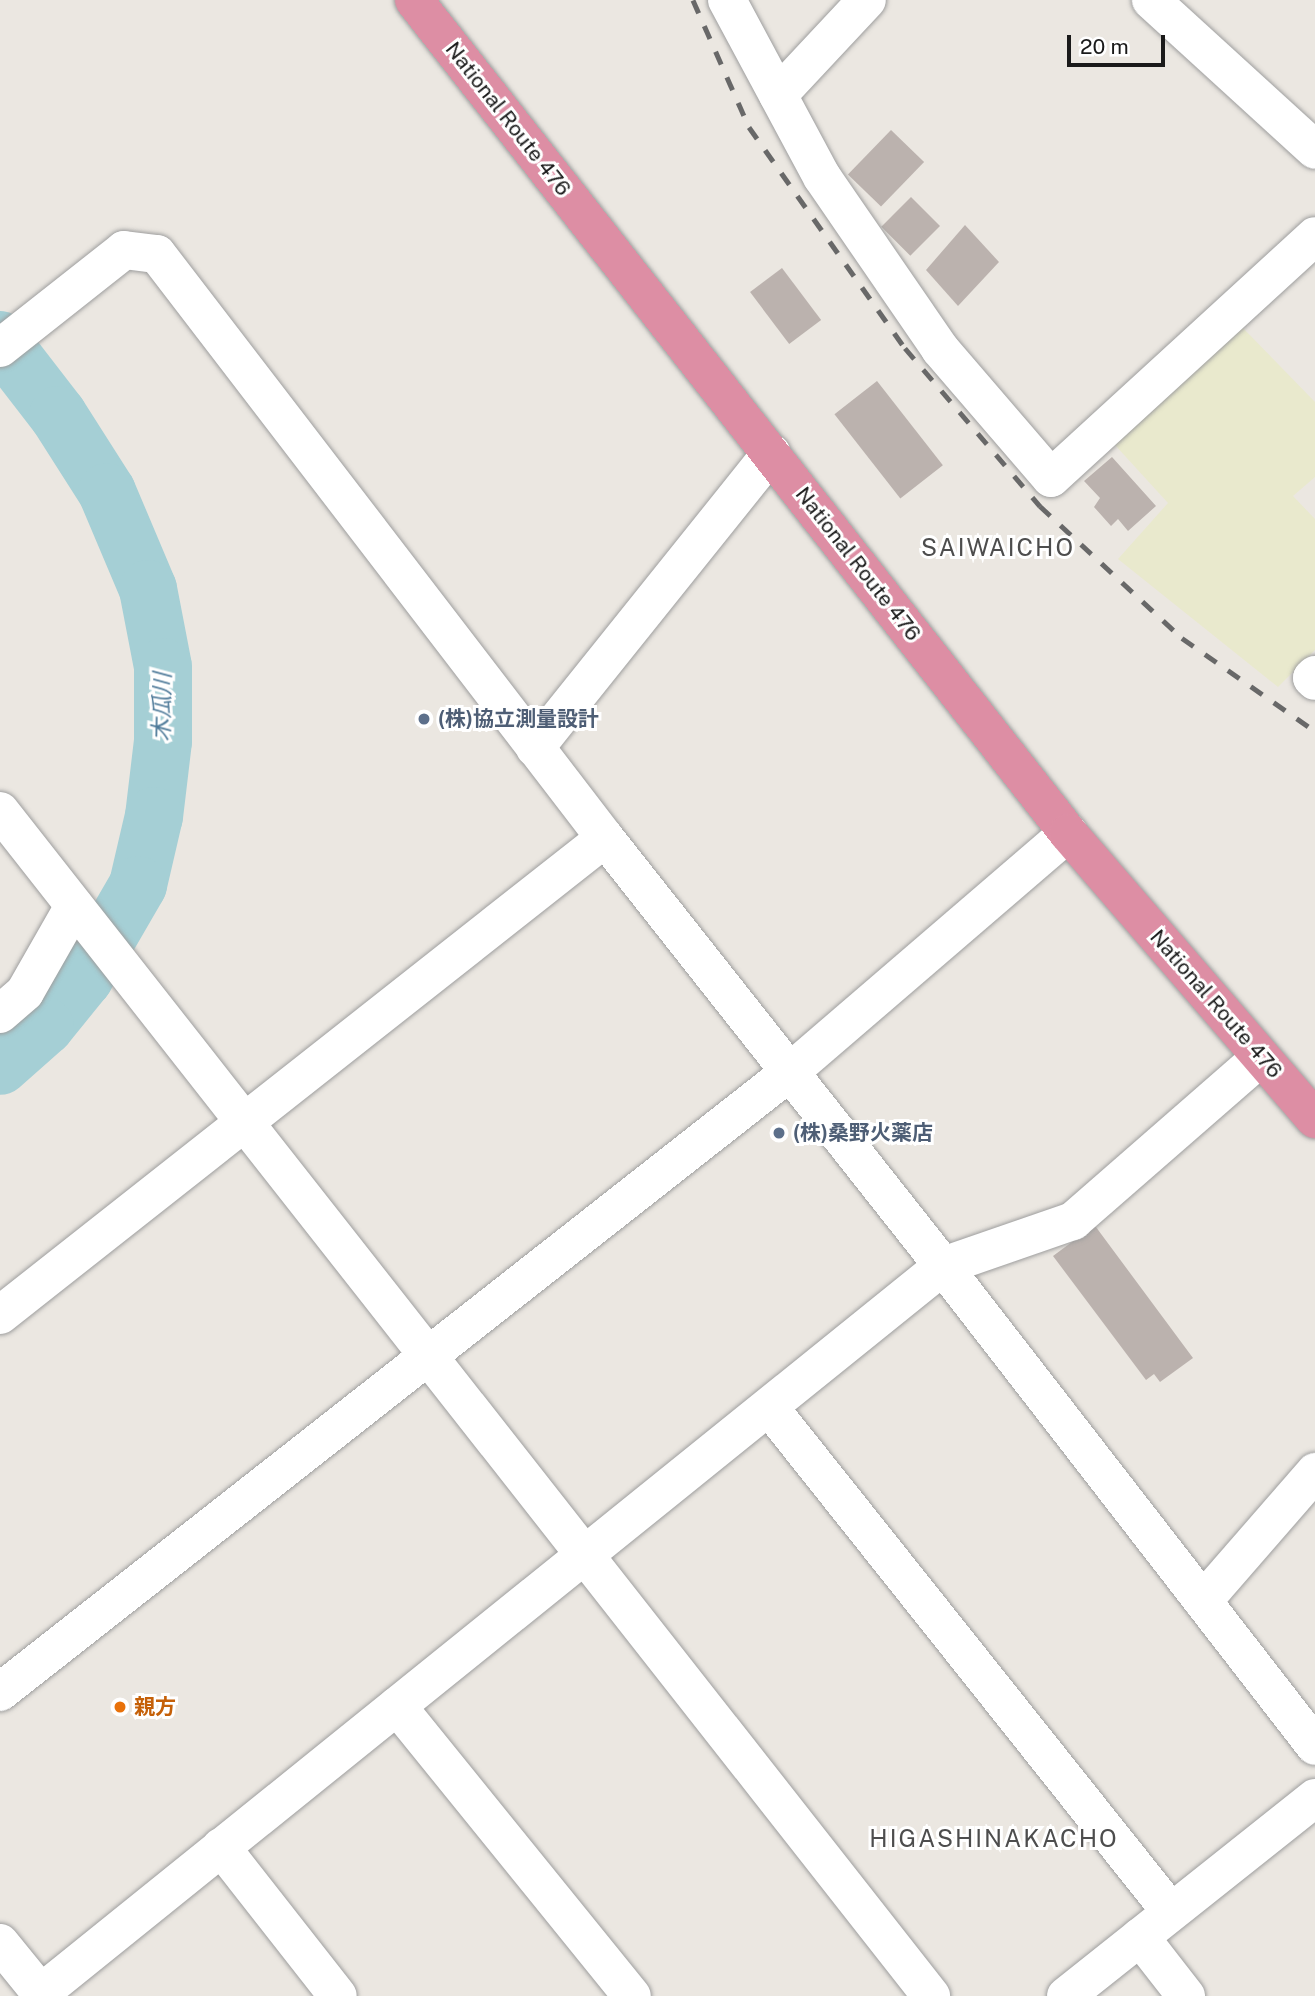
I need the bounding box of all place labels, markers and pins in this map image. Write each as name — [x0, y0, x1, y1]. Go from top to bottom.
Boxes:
place label: (株)協立測量設計 — [438, 706, 599, 732]
marker: (株)協立測量設計 — [416, 711, 432, 727]
place label: (株)桑野火薬店 — [793, 1120, 933, 1146]
marker: (株)桑野火薬店 — [771, 1125, 787, 1141]
place label: 親方 — [134, 1694, 176, 1720]
marker: 親方 — [112, 1699, 128, 1715]

